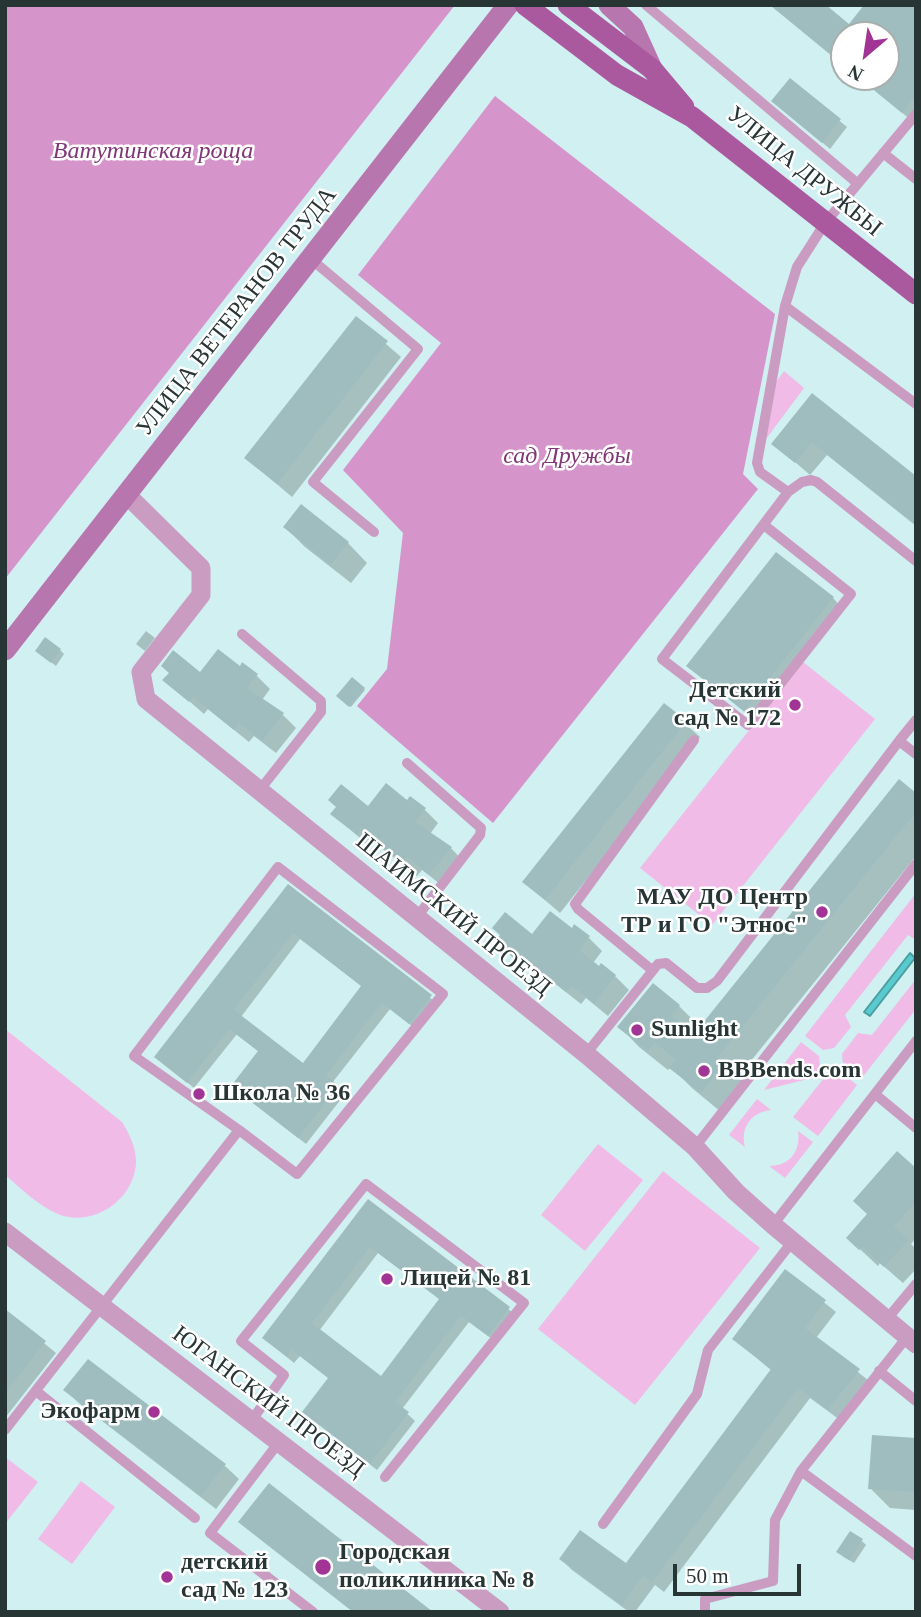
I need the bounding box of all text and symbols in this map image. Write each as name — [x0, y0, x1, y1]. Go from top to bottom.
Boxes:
north arrow — [830, 21, 900, 91]
text: N — [844, 61, 867, 86]
street label: УЛИЦА ДРУЖБЫ — [721, 101, 887, 243]
park label: Ватутинская роща — [53, 138, 253, 166]
street label: УЛИЦА ВЕТЕРАНОВ ТРУДА — [131, 182, 343, 442]
park label: сад Дружбы — [503, 443, 631, 471]
place label: Детский сад № 172 — [674, 677, 781, 733]
marker: Детский сад № 172 — [787, 697, 803, 713]
street label: ШАИМСКИЙ ПРОЕЗД — [349, 827, 557, 1003]
place label: МАУ ДО Центр ТР и ГО "Этнос" — [621, 884, 808, 940]
marker: МАУ ДО Центр ТР и ГО "Этнос" — [814, 904, 830, 920]
place label: Sunlight — [651, 1016, 738, 1044]
marker: Sunlight — [629, 1022, 645, 1038]
place label: BBBends.com — [718, 1057, 861, 1085]
marker: BBBends.com — [696, 1063, 712, 1079]
place label: Школа № 36 — [213, 1080, 350, 1108]
marker: Школа № 36 — [191, 1086, 207, 1102]
place label: Лицей № 81 — [401, 1265, 531, 1293]
marker: Лицей № 81 — [379, 1271, 395, 1287]
street label: ЮГАНСКИЙ ПРОЕЗД — [166, 1320, 370, 1484]
place label: Экофарм — [40, 1398, 140, 1426]
marker: Экофарм — [146, 1404, 162, 1420]
place label: Городская поликлиника № 8 — [339, 1539, 534, 1595]
place label: детский сад № 123 — [181, 1549, 288, 1605]
scale bar — [676, 1550, 804, 1594]
marker: Городская поликлиника № 8 — [313, 1557, 333, 1577]
text: 50 m — [686, 1564, 729, 1588]
marker: детский сад № 123 — [159, 1569, 175, 1585]

